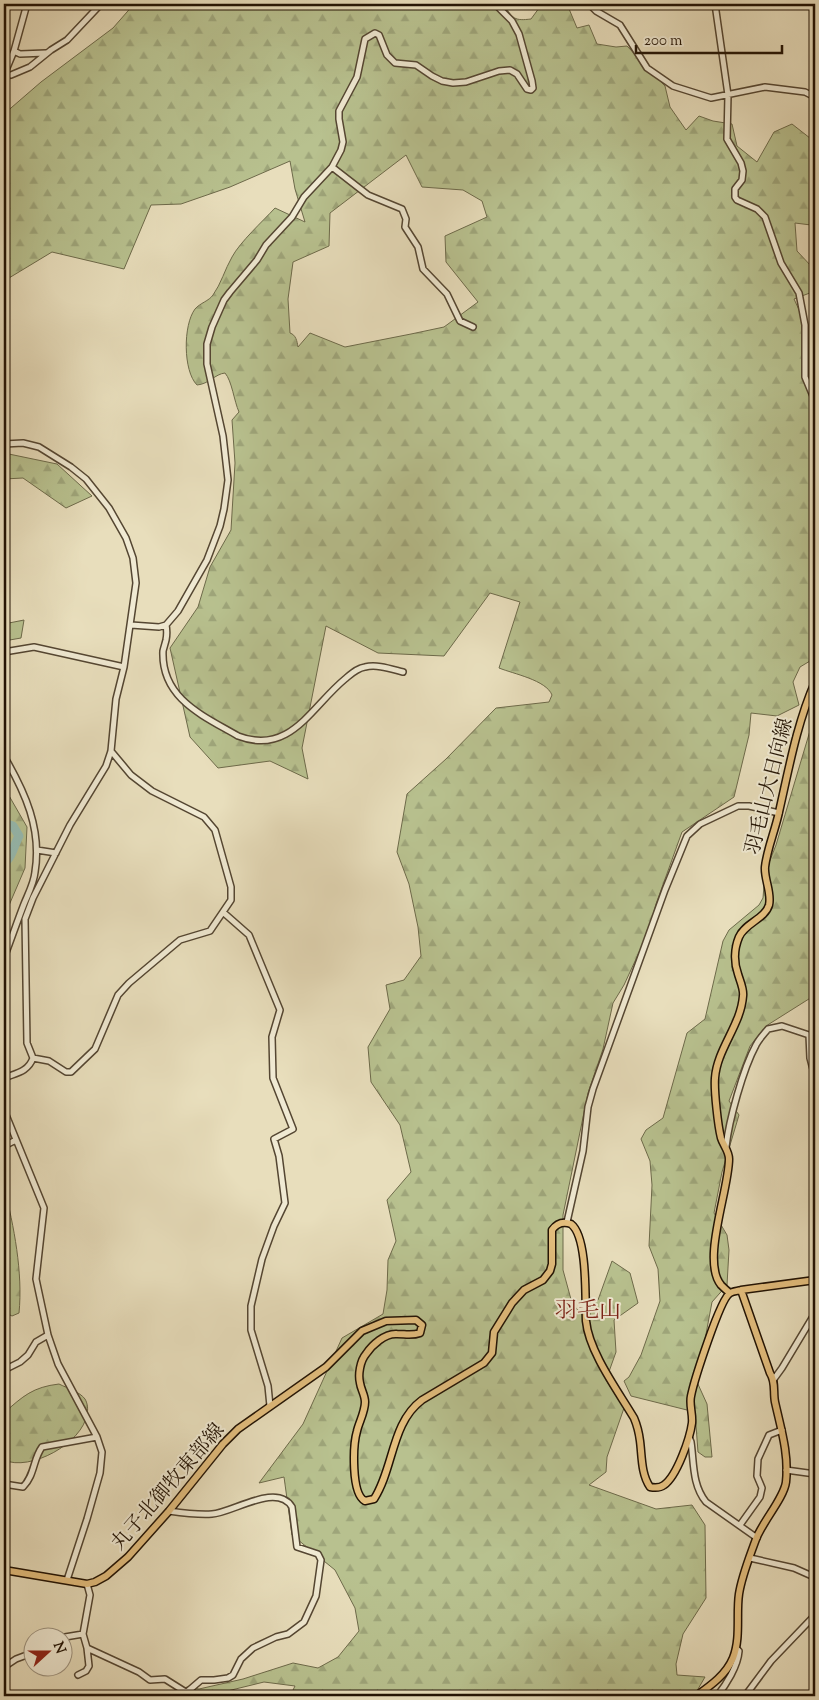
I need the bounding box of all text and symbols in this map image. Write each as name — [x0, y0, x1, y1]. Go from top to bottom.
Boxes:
scale bar — [636, 22, 783, 54]
text: 200 m — [644, 31, 683, 52]
street label: 羽毛山大日向線 — [739, 715, 801, 858]
district label: 羽毛山 — [555, 1296, 621, 1328]
street label: 丸子北御牧東部線 — [105, 1418, 232, 1558]
north arrow — [22, 1628, 72, 1678]
text: N — [47, 1639, 70, 1657]

